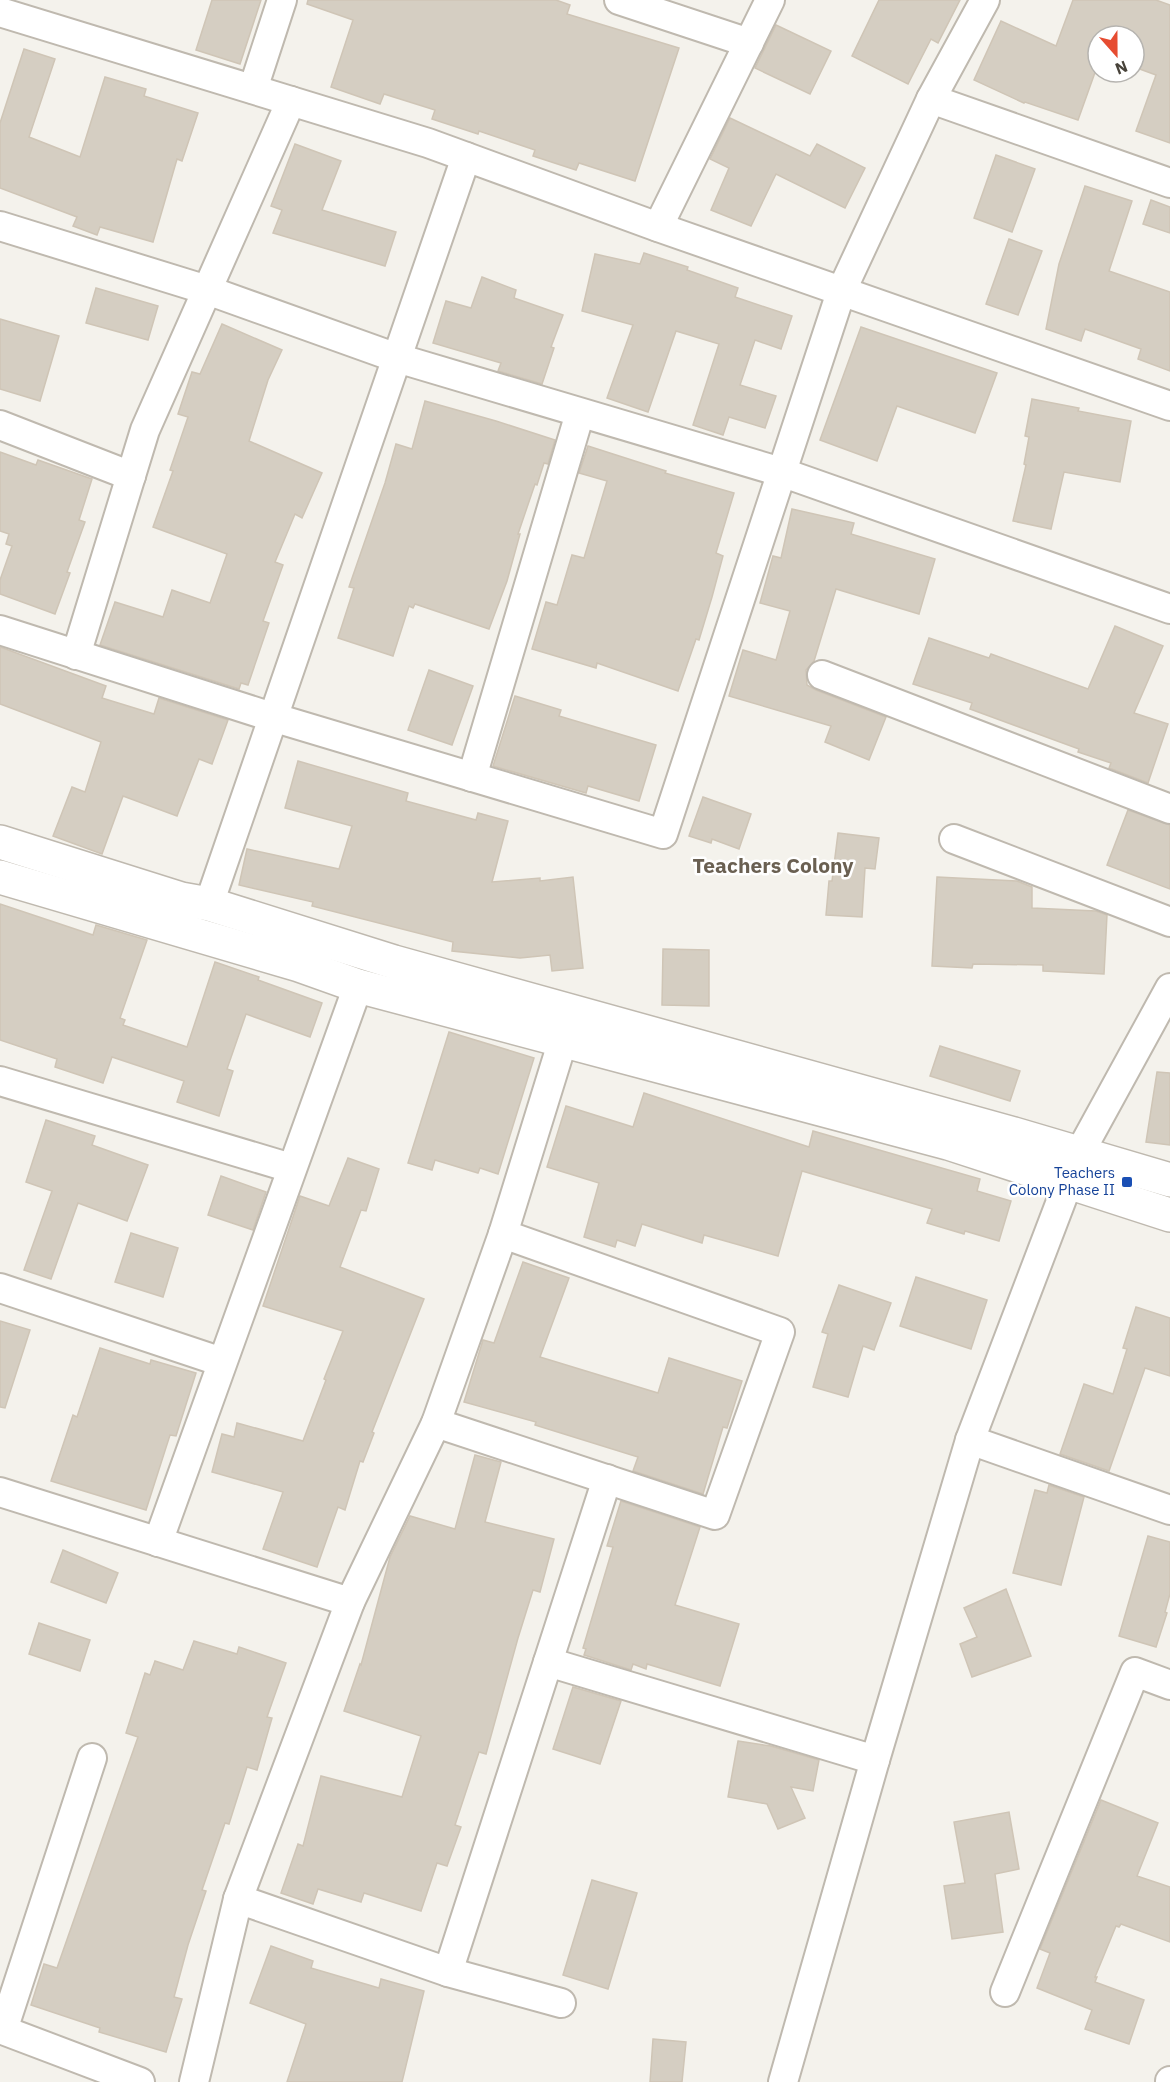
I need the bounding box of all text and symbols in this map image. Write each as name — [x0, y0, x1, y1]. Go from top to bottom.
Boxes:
north arrow — [1086, 24, 1146, 84]
text: N — [1112, 57, 1130, 79]
district label: Teachers Colony — [692, 851, 854, 879]
place label: Teachers Colony Phase II — [1009, 1163, 1115, 1199]
marker: Teachers Colony Phase II — [1120, 1175, 1134, 1189]

